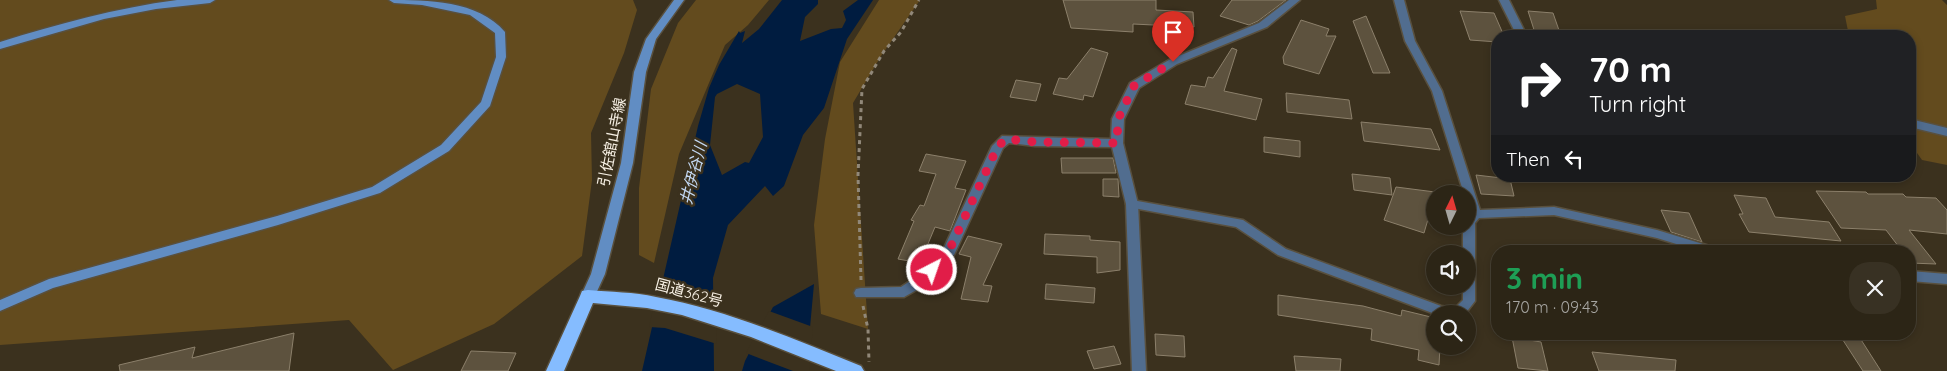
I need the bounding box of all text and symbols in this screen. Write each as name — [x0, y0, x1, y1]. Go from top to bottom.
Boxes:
pin — [1152, 11, 1194, 62]
icon: arrive — [1159, 18, 1187, 46]
text: 70 m — [1589, 47, 1672, 91]
icon: right — [1506, 50, 1571, 115]
text: Turn right — [1589, 90, 1686, 118]
street label: 引佐舘山寺線 — [594, 96, 629, 188]
water label: 井伊谷川 — [676, 138, 711, 206]
icon: left — [1560, 145, 1588, 173]
text: Then — [1506, 147, 1550, 171]
north arrow — [1426, 185, 1476, 235]
map controls — [1426, 185, 1476, 355]
position arrow — [905, 243, 957, 295]
button: sound — [1426, 245, 1476, 295]
text: 3 min — [1506, 259, 1583, 297]
button: close — [1849, 262, 1901, 314]
street label: 国道362号 — [653, 274, 725, 311]
text: 170 m · 09:43 — [1506, 297, 1599, 317]
button: search — [1426, 305, 1476, 355]

